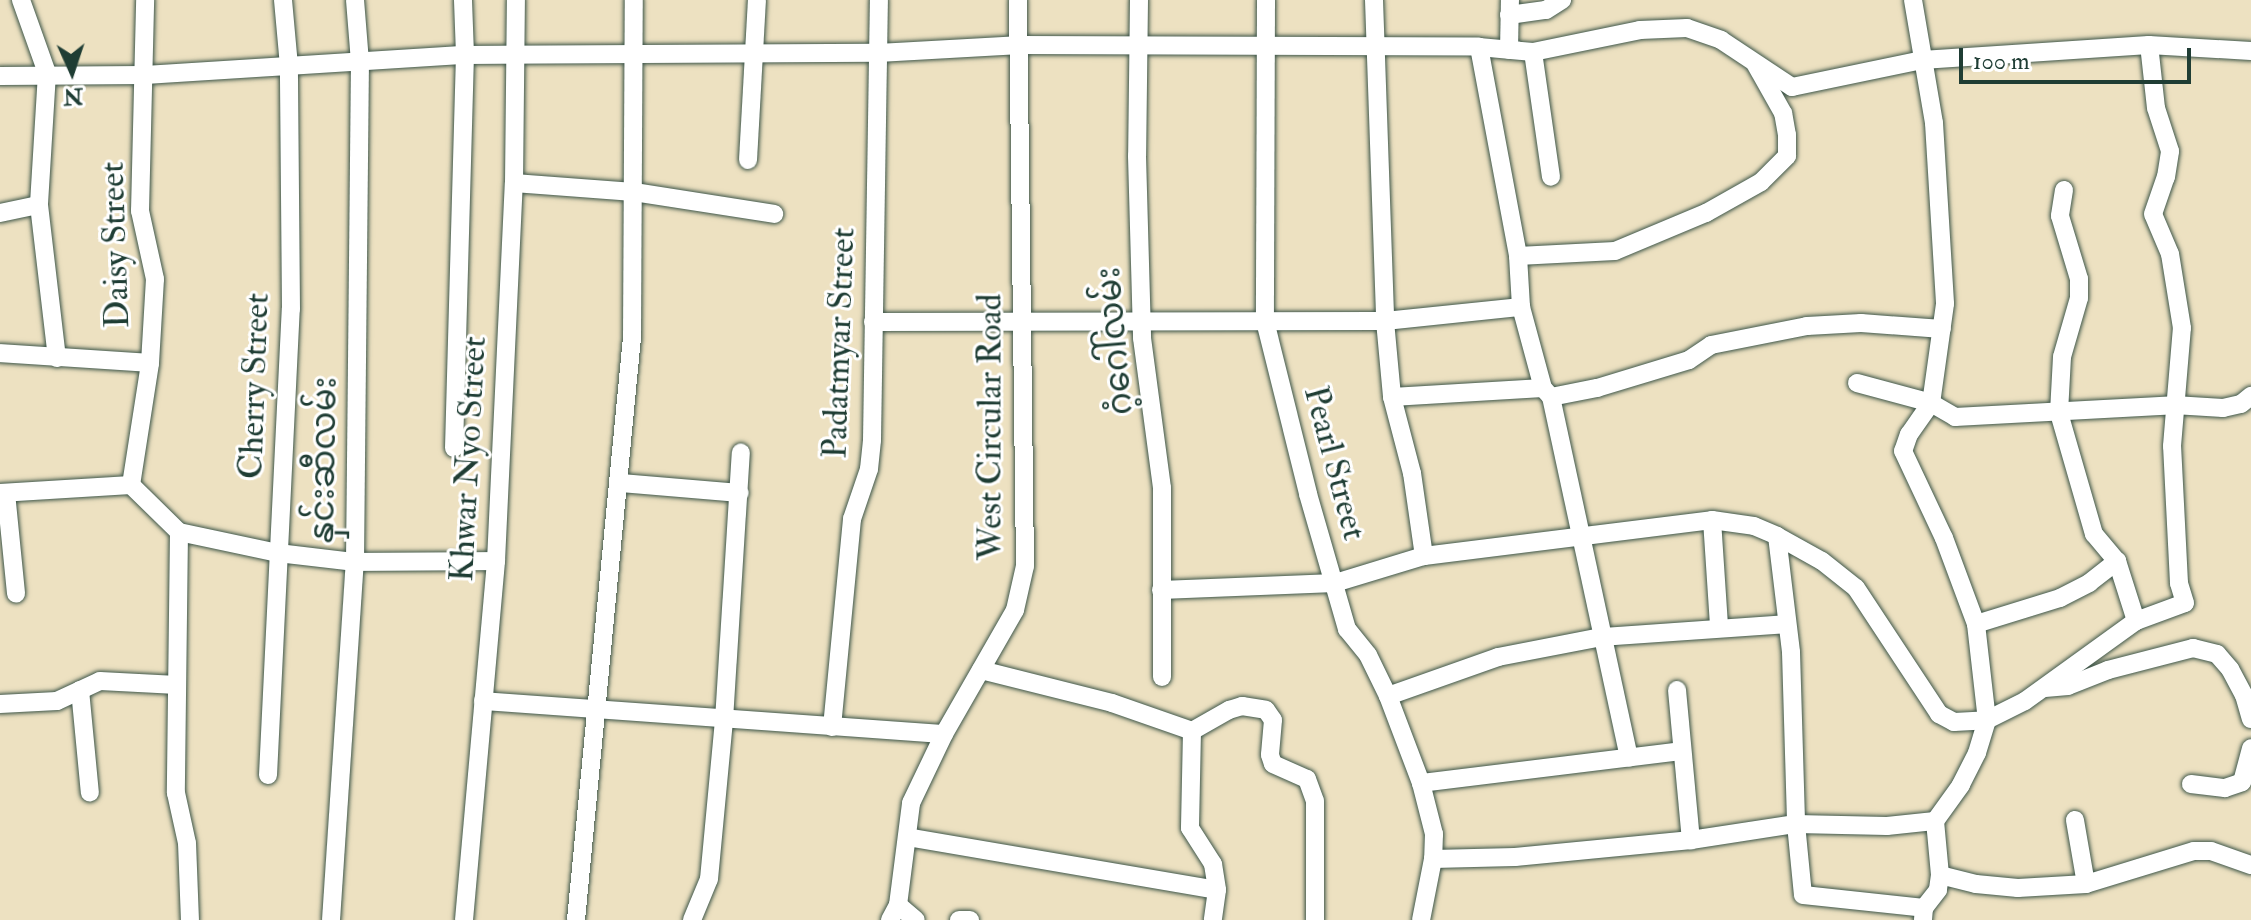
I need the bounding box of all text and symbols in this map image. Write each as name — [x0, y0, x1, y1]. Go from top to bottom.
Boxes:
north arrow — [32, 32, 112, 112]
scale bar — [1963, 32, 2195, 82]
text: 100 m — [1973, 46, 2030, 77]
text: N — [63, 81, 84, 110]
street label: Daisy Street — [92, 161, 138, 329]
street label: Padatmyar Street — [815, 227, 863, 459]
street label: ဂံ့ဂေါ်လမ်း — [1088, 265, 1142, 417]
street label: Cherry Street — [230, 292, 278, 480]
street label: West Circular Road — [970, 294, 1010, 560]
street label: Khwar Nyo Street — [441, 335, 495, 583]
street label: နှင်းဆီလမ်း — [302, 376, 346, 544]
street label: Pearl Street — [1295, 382, 1375, 544]

